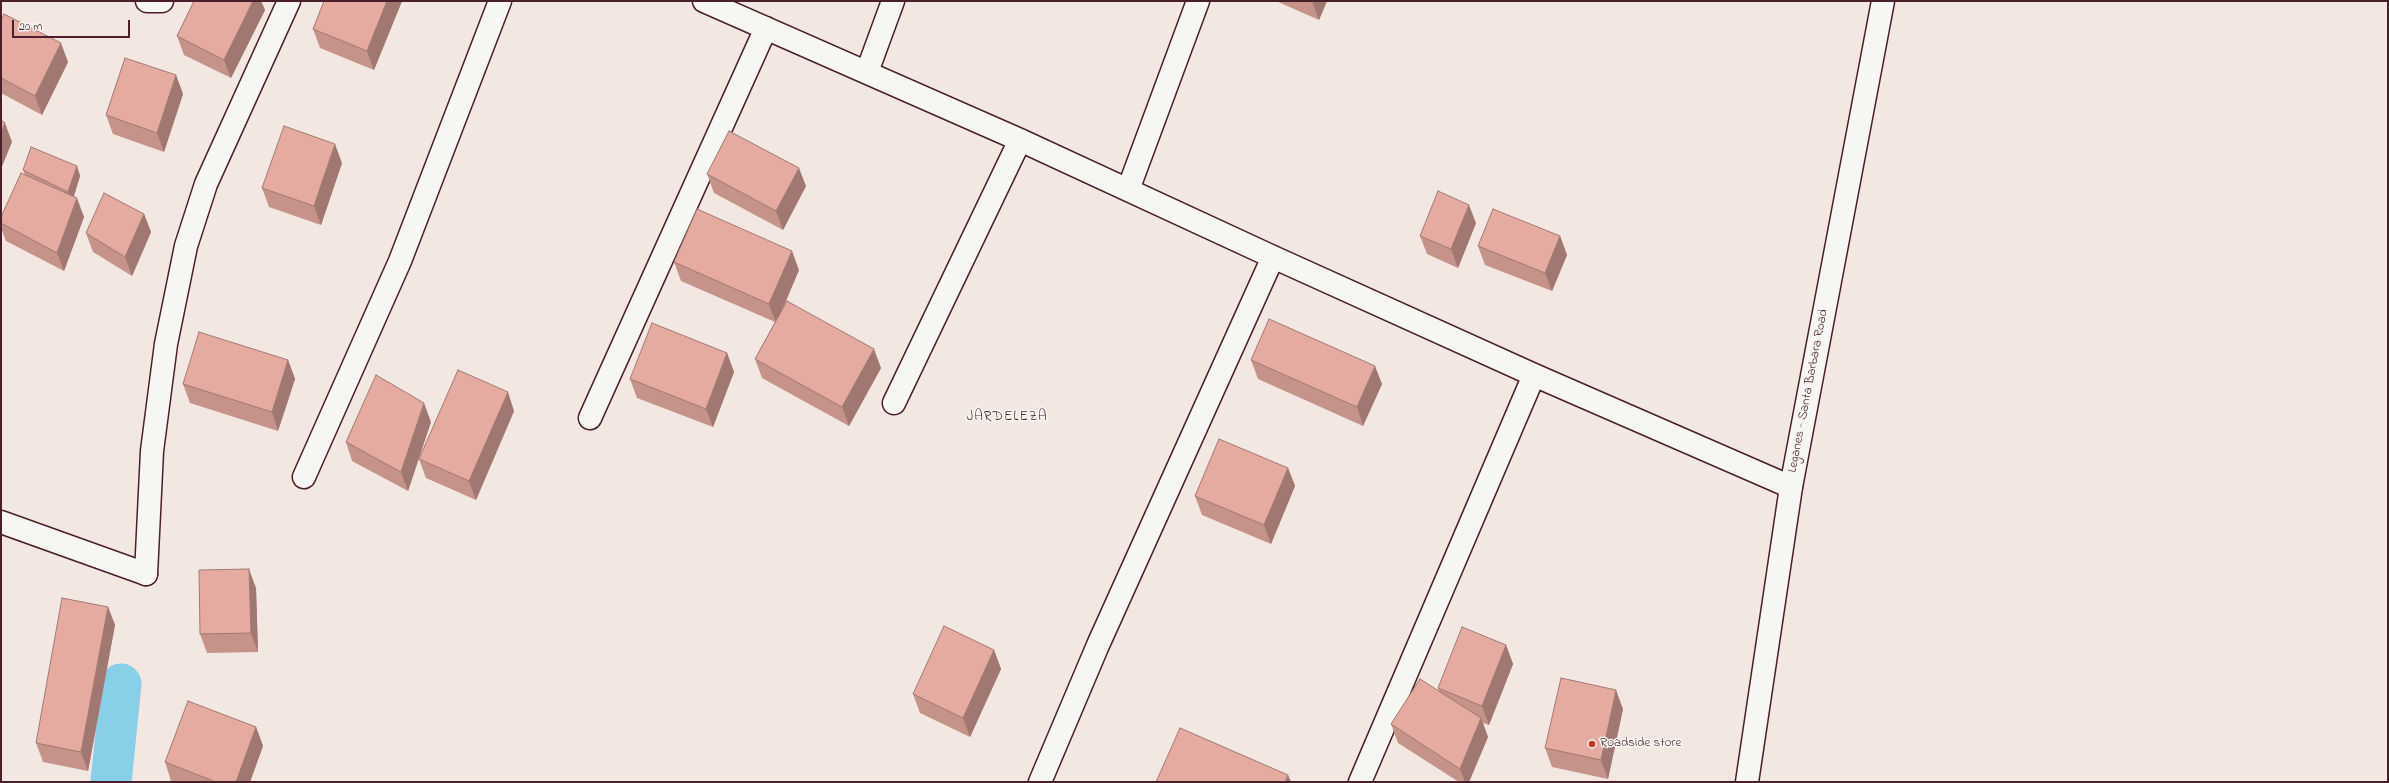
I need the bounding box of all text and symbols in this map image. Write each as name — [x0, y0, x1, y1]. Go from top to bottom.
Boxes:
scale bar — [14, 12, 132, 38]
text: 20 m — [19, 18, 42, 36]
street label: Leganes - Santa Barbara Road — [1785, 308, 1833, 474]
district label: JARDELEZA — [966, 410, 1048, 426]
place label: Roadside store — [1600, 736, 1681, 752]
marker: Roadside store — [1587, 739, 1597, 749]

